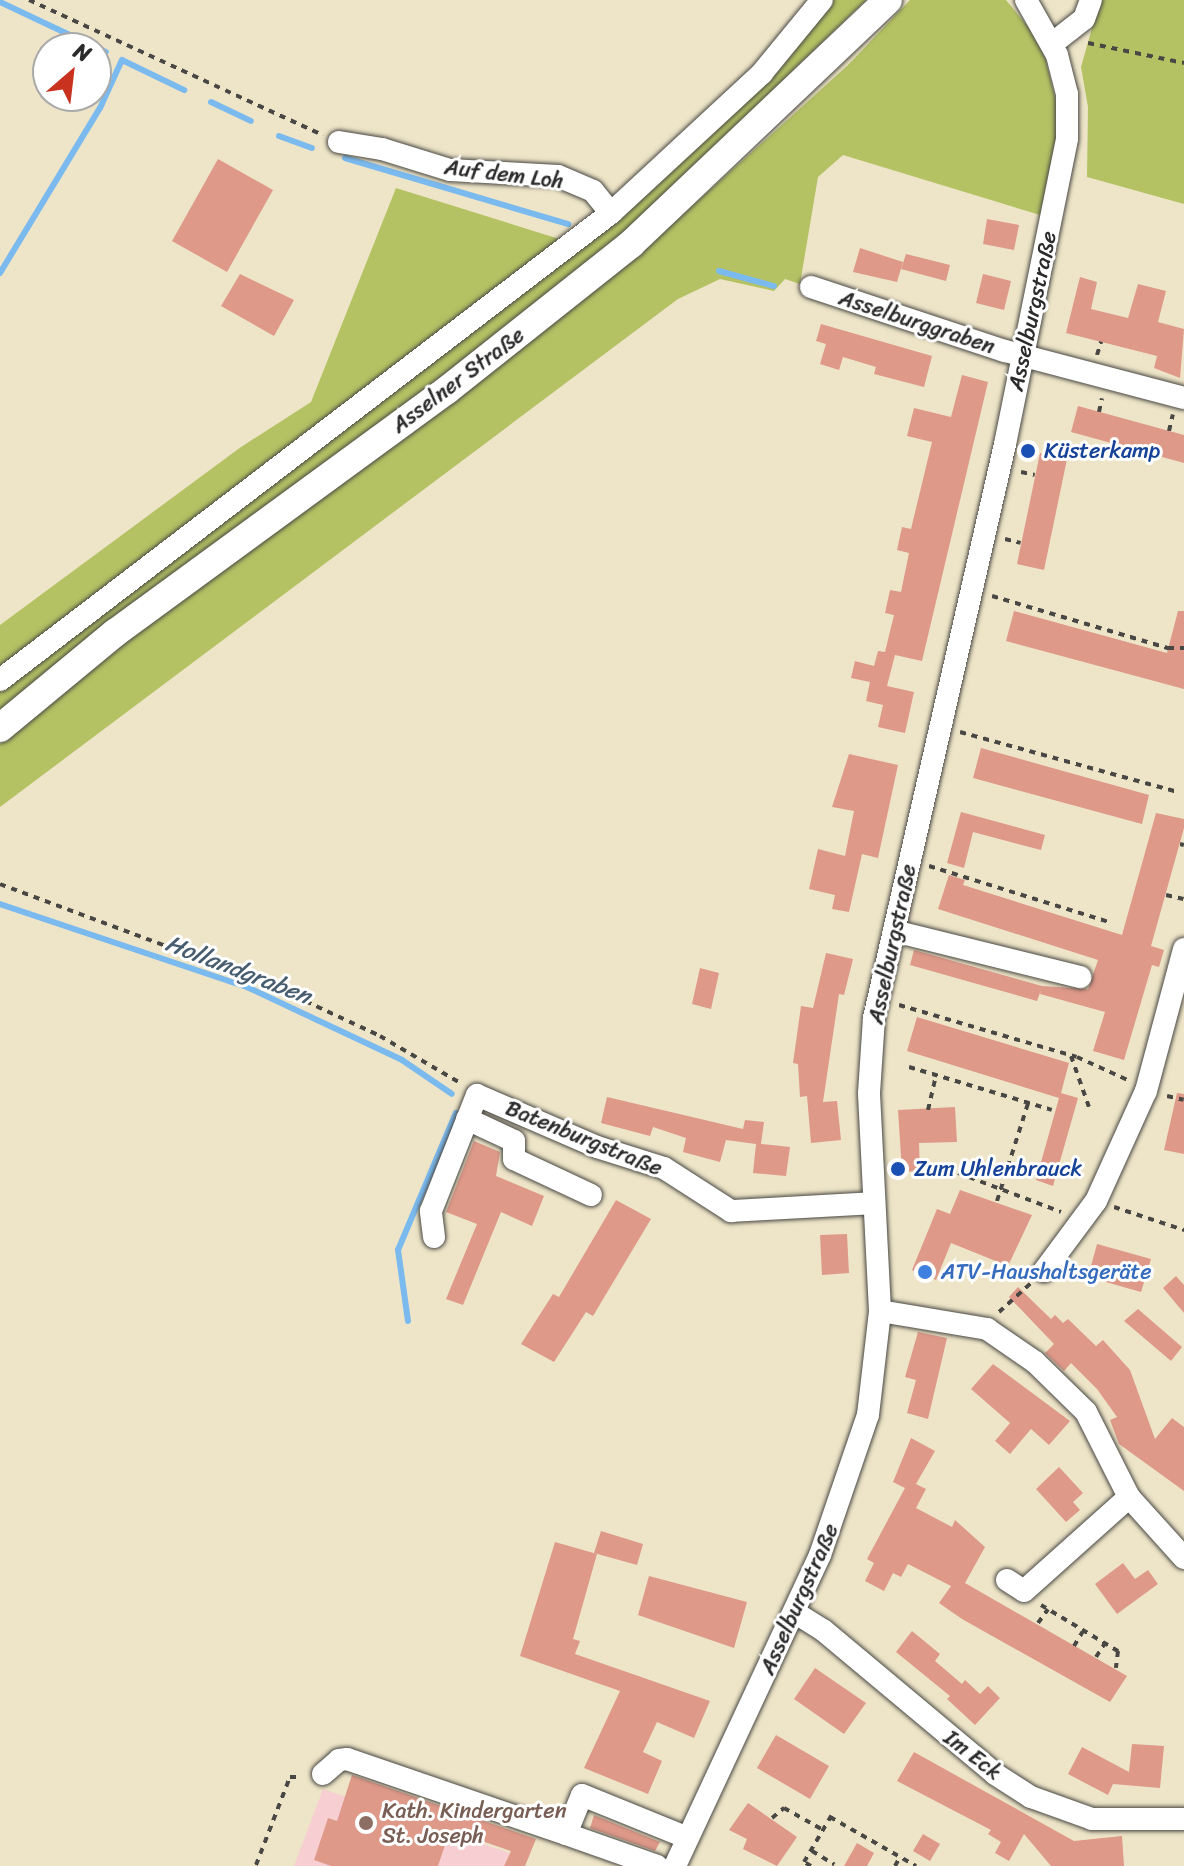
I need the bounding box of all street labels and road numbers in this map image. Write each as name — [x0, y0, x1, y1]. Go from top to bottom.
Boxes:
street label: Auf dem Loh — [443, 154, 565, 194]
street label: Asselburgstraße — [1002, 229, 1062, 393]
street label: Asselburggraben — [836, 284, 998, 360]
street label: Asselner Straße — [386, 321, 530, 439]
street label: Asselburgstraße — [862, 862, 922, 1026]
street label: Batenburgstraße — [502, 1095, 666, 1181]
street label: Asselburgstraße — [754, 1519, 844, 1679]
street label: Im Eck — [939, 1724, 1007, 1786]

